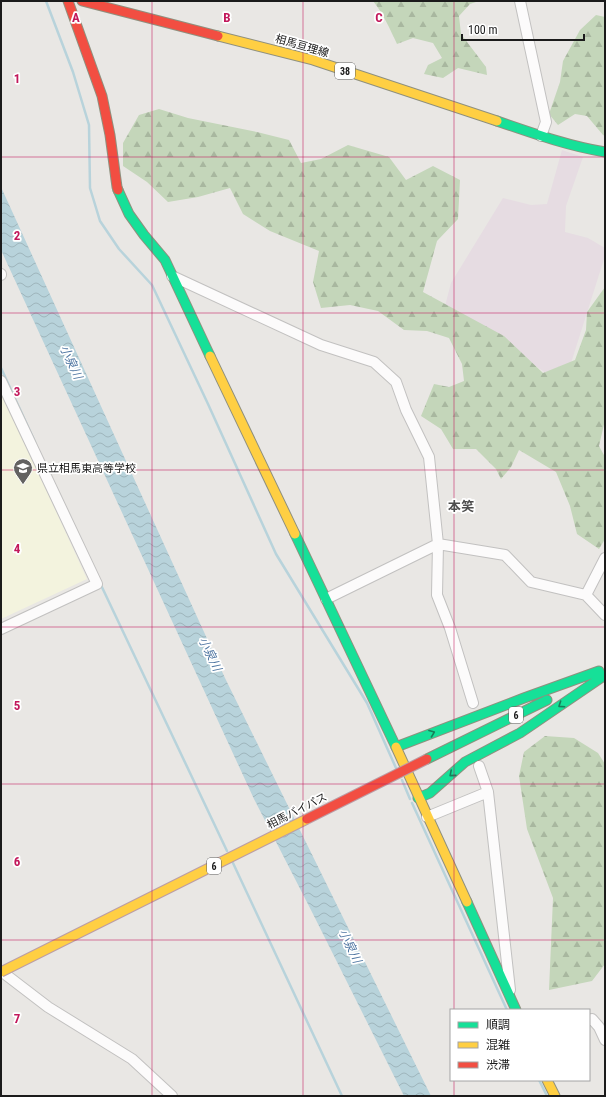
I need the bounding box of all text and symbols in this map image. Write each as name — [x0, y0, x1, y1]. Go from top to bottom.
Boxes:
text: A — [72, 10, 80, 25]
text: B — [223, 10, 231, 25]
text: C — [375, 10, 383, 25]
scale bar — [462, 16, 584, 42]
text: 100 m — [468, 23, 498, 37]
street label: 相馬亘理線 — [274, 32, 330, 60]
road number: 38 — [335, 63, 355, 79]
text: 1 — [14, 71, 20, 86]
text: 2 — [14, 228, 21, 243]
water label: 小泉川 — [57, 343, 86, 383]
text: 3 — [14, 384, 20, 399]
school or university icon: 県立相馬東高等学校 — [12, 457, 34, 485]
place label: 県立相馬東高等学校 — [37, 462, 136, 475]
district label: 本笑 — [448, 499, 474, 514]
text: 4 — [14, 541, 21, 556]
water label: 小泉川 — [196, 635, 225, 675]
text: 5 — [14, 698, 21, 713]
one-way arrow — [558, 700, 565, 708]
road number: 6 — [509, 707, 523, 723]
one-way arrow — [428, 730, 435, 738]
one-way arrow — [449, 770, 457, 777]
street label: 相馬バイパス — [265, 790, 329, 832]
text: 6 — [14, 854, 21, 869]
road number: 6 — [207, 858, 221, 874]
water label: 小泉川 — [336, 927, 365, 967]
legend — [450, 1009, 590, 1081]
text: 7 — [14, 1011, 21, 1026]
text: 順調 — [486, 1018, 510, 1032]
text: 混雑 — [486, 1038, 510, 1052]
text: 渋滞 — [486, 1058, 510, 1072]

